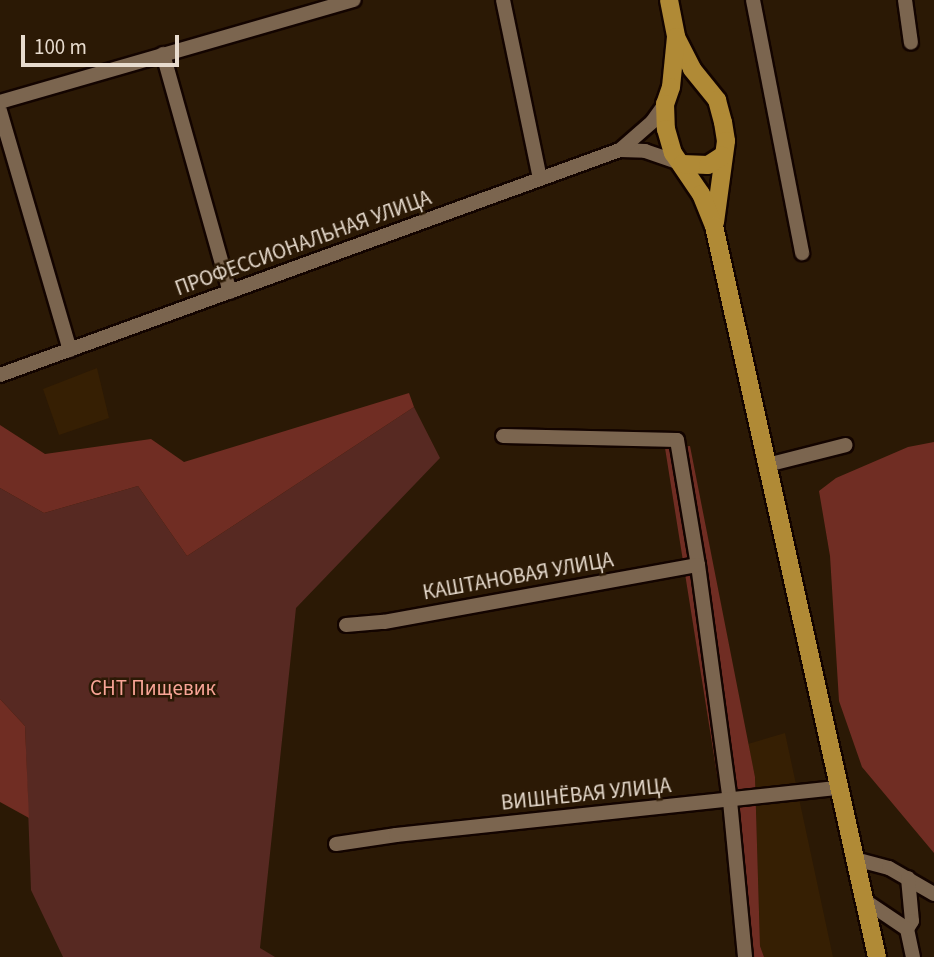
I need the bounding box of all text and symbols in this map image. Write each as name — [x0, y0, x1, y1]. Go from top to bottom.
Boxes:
scale bar — [24, 21, 182, 65]
text: 100 m — [34, 32, 87, 62]
street label: ПРОФЕССИОНАЛЬНАЯ УЛИЦА — [172, 185, 434, 301]
street label: КАШТАНОВАЯ УЛИЦА — [421, 547, 615, 605]
park label: СНТ Пищевик — [90, 675, 216, 701]
street label: ВИШНЁВАЯ УЛИЦА — [500, 773, 672, 815]

